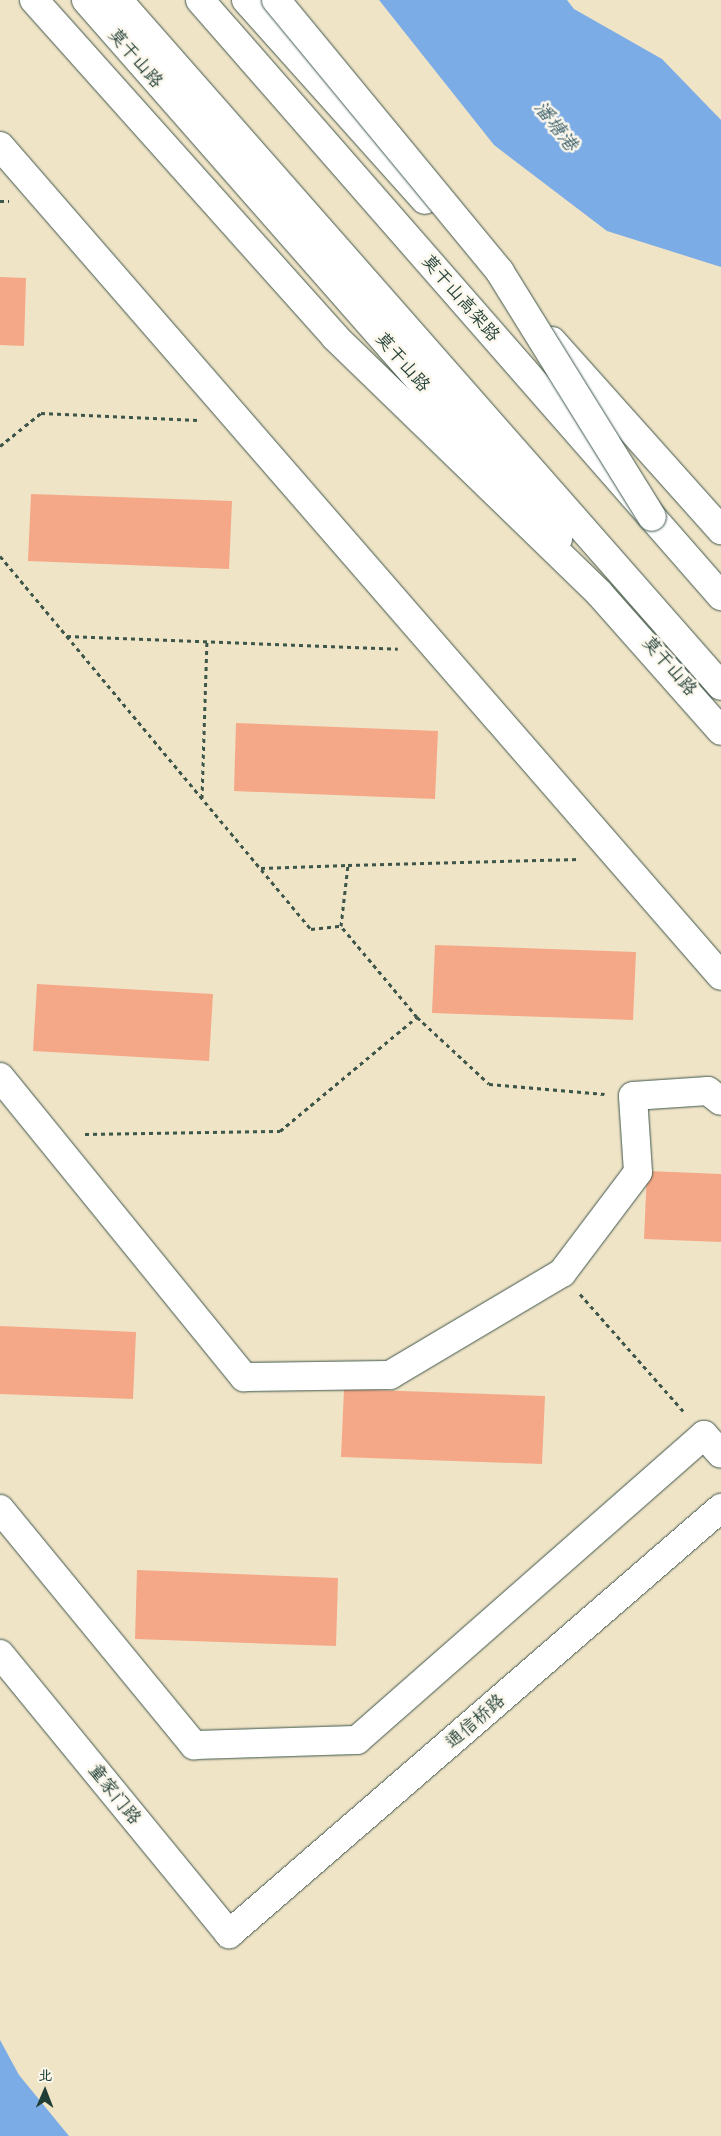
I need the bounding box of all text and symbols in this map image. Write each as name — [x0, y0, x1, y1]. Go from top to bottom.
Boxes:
street label: 莫干山路 — [104, 24, 168, 92]
water label: 潘塘港 — [529, 97, 583, 155]
street label: 莫干山高架路 — [417, 250, 505, 346]
street label: 莫干山路 — [371, 328, 435, 396]
street label: 莫干山路 — [638, 632, 702, 700]
street label: 通信桥路 — [441, 1689, 509, 1753]
street label: 童家门路 — [84, 1759, 146, 1829]
text: 北 — [38, 2063, 52, 2088]
north arrow — [20, 2066, 70, 2116]

